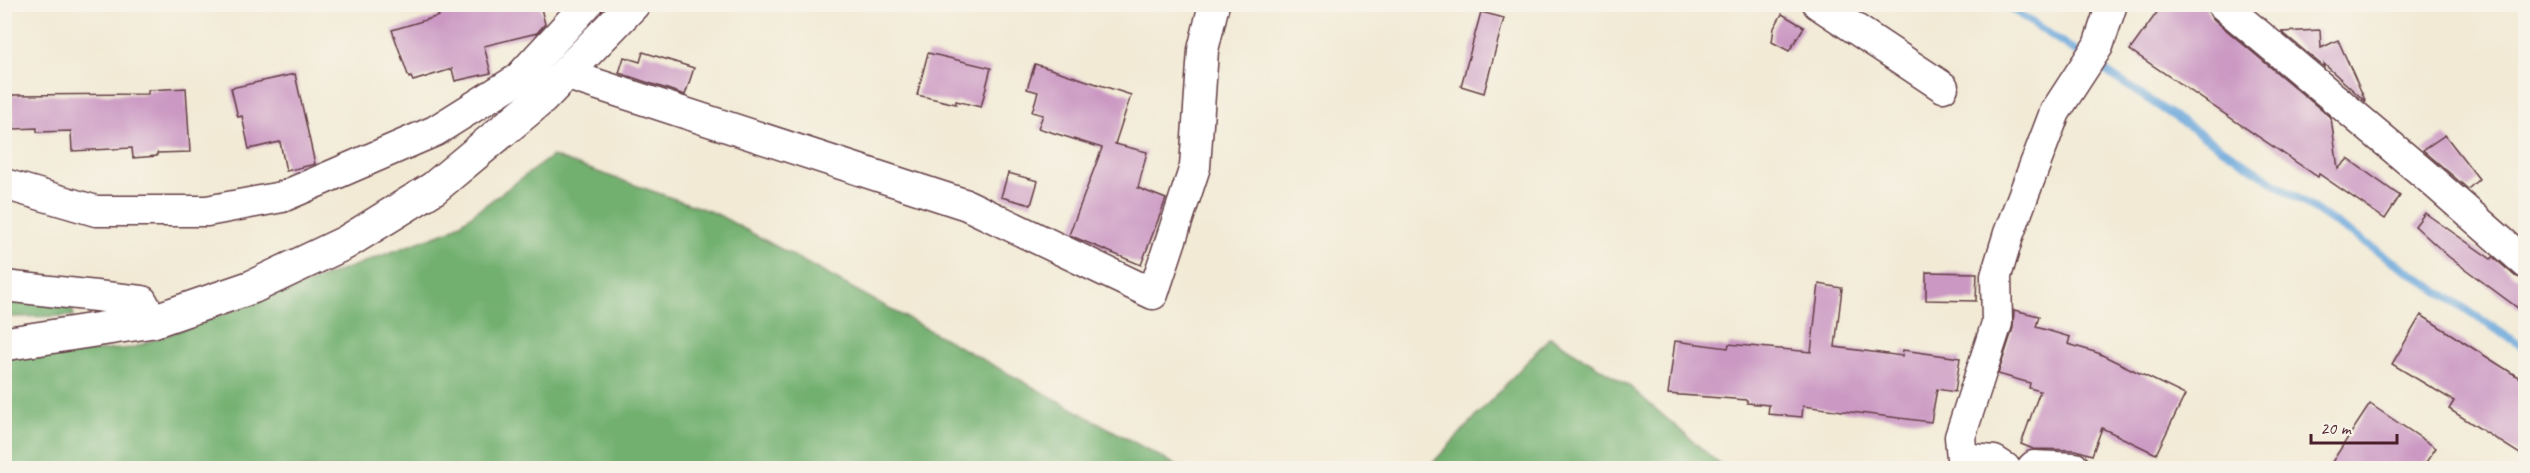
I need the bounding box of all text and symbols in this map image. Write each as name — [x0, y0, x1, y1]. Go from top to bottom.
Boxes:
scale bar — [2311, 407, 2396, 445]
text: 20 m — [2320, 417, 2353, 439]

